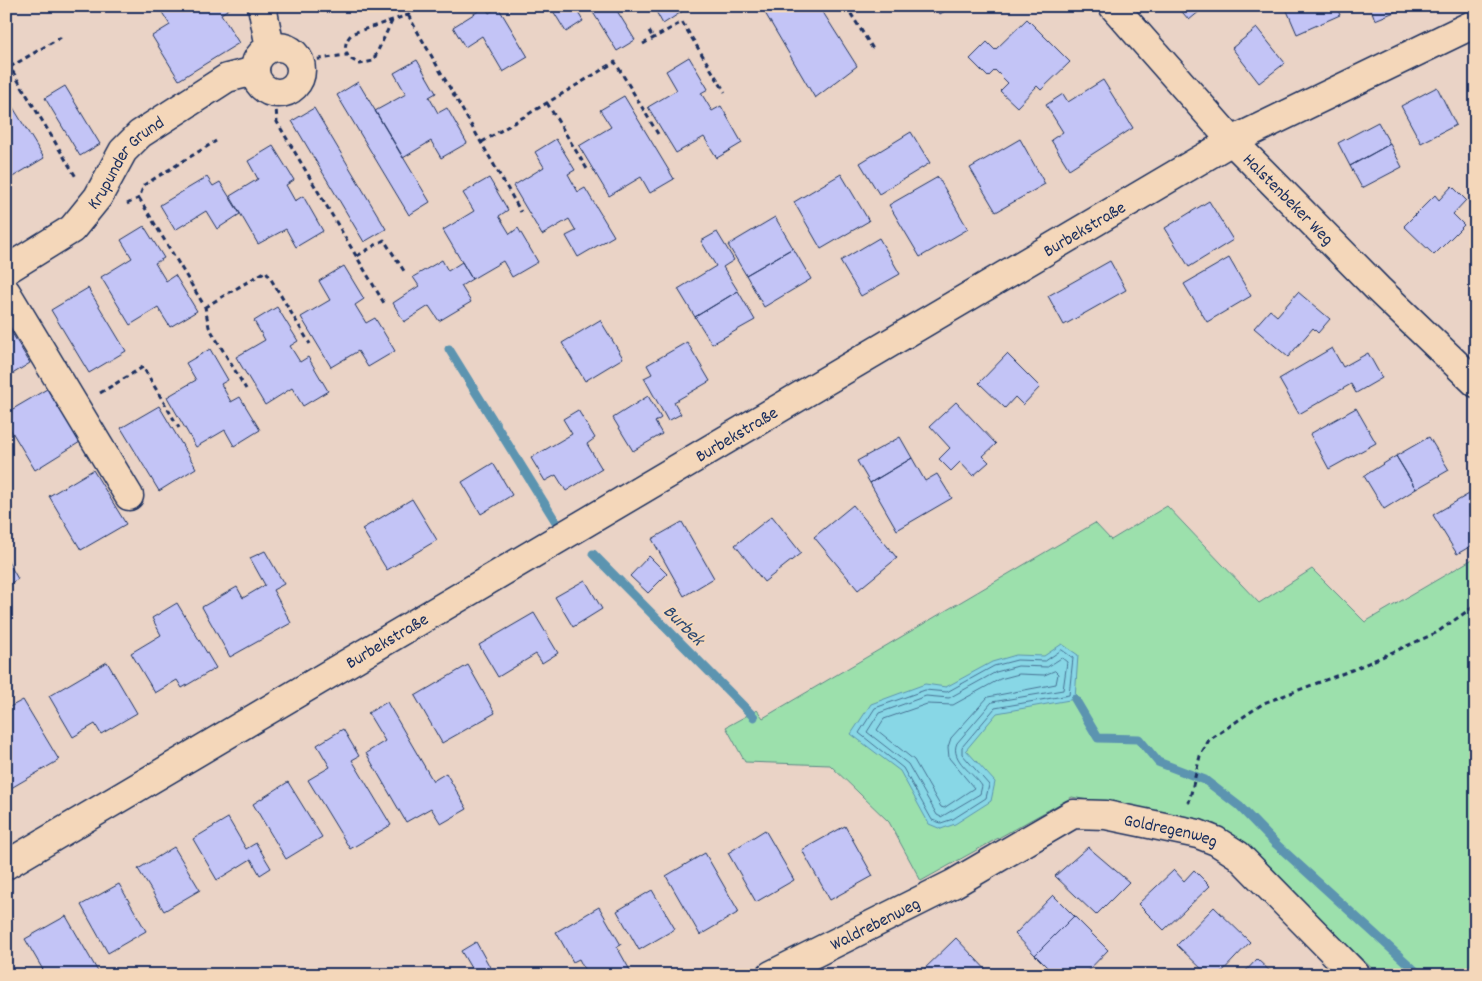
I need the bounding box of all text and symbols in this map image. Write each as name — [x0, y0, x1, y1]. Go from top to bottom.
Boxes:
street label: Krupunder Grund — [82, 112, 170, 216]
street label: Halstenbeker Weg — [1236, 149, 1338, 252]
street label: Burbekstraße — [1039, 196, 1131, 265]
street label: Burbekstraße — [692, 402, 783, 470]
water label: Burbek — [656, 600, 711, 655]
street label: Burbekstraße — [342, 608, 434, 677]
street label: Goldregenweg — [1121, 809, 1221, 856]
street label: Waldrebenweg — [827, 892, 925, 958]

